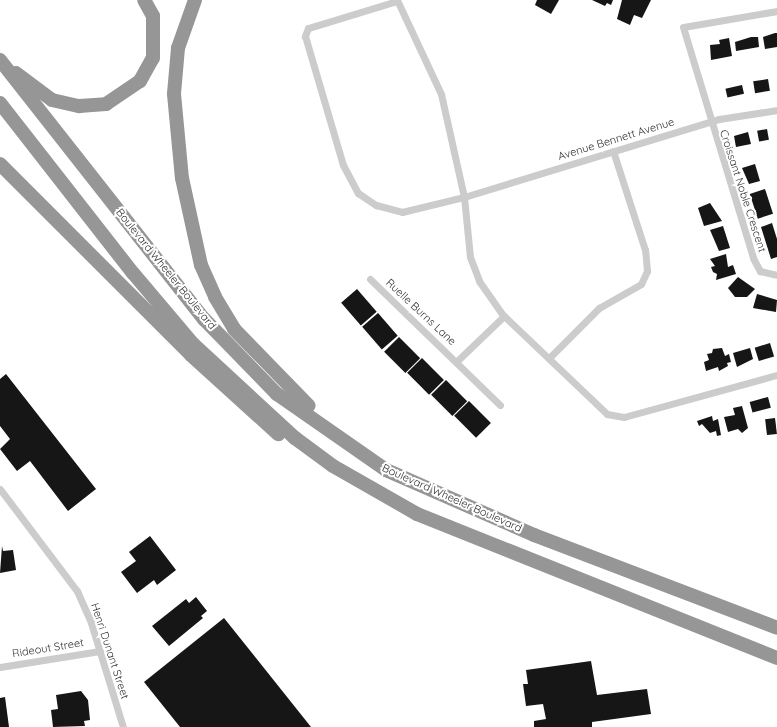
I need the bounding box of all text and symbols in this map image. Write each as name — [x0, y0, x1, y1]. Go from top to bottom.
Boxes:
street label: Avenue Bennett Avenue — [556, 115, 676, 163]
street label: Croissant Noble Crescent — [717, 128, 769, 254]
street label: Boulevard Wheeler Boulevard — [113, 206, 219, 332]
street label: Ruelle Burns Lane — [383, 276, 459, 348]
street label: Boulevard Wheeler Boulevard — [380, 461, 524, 535]
street label: Henri Dunant Street — [88, 601, 132, 701]
street label: Rideout Street — [11, 636, 85, 660]

